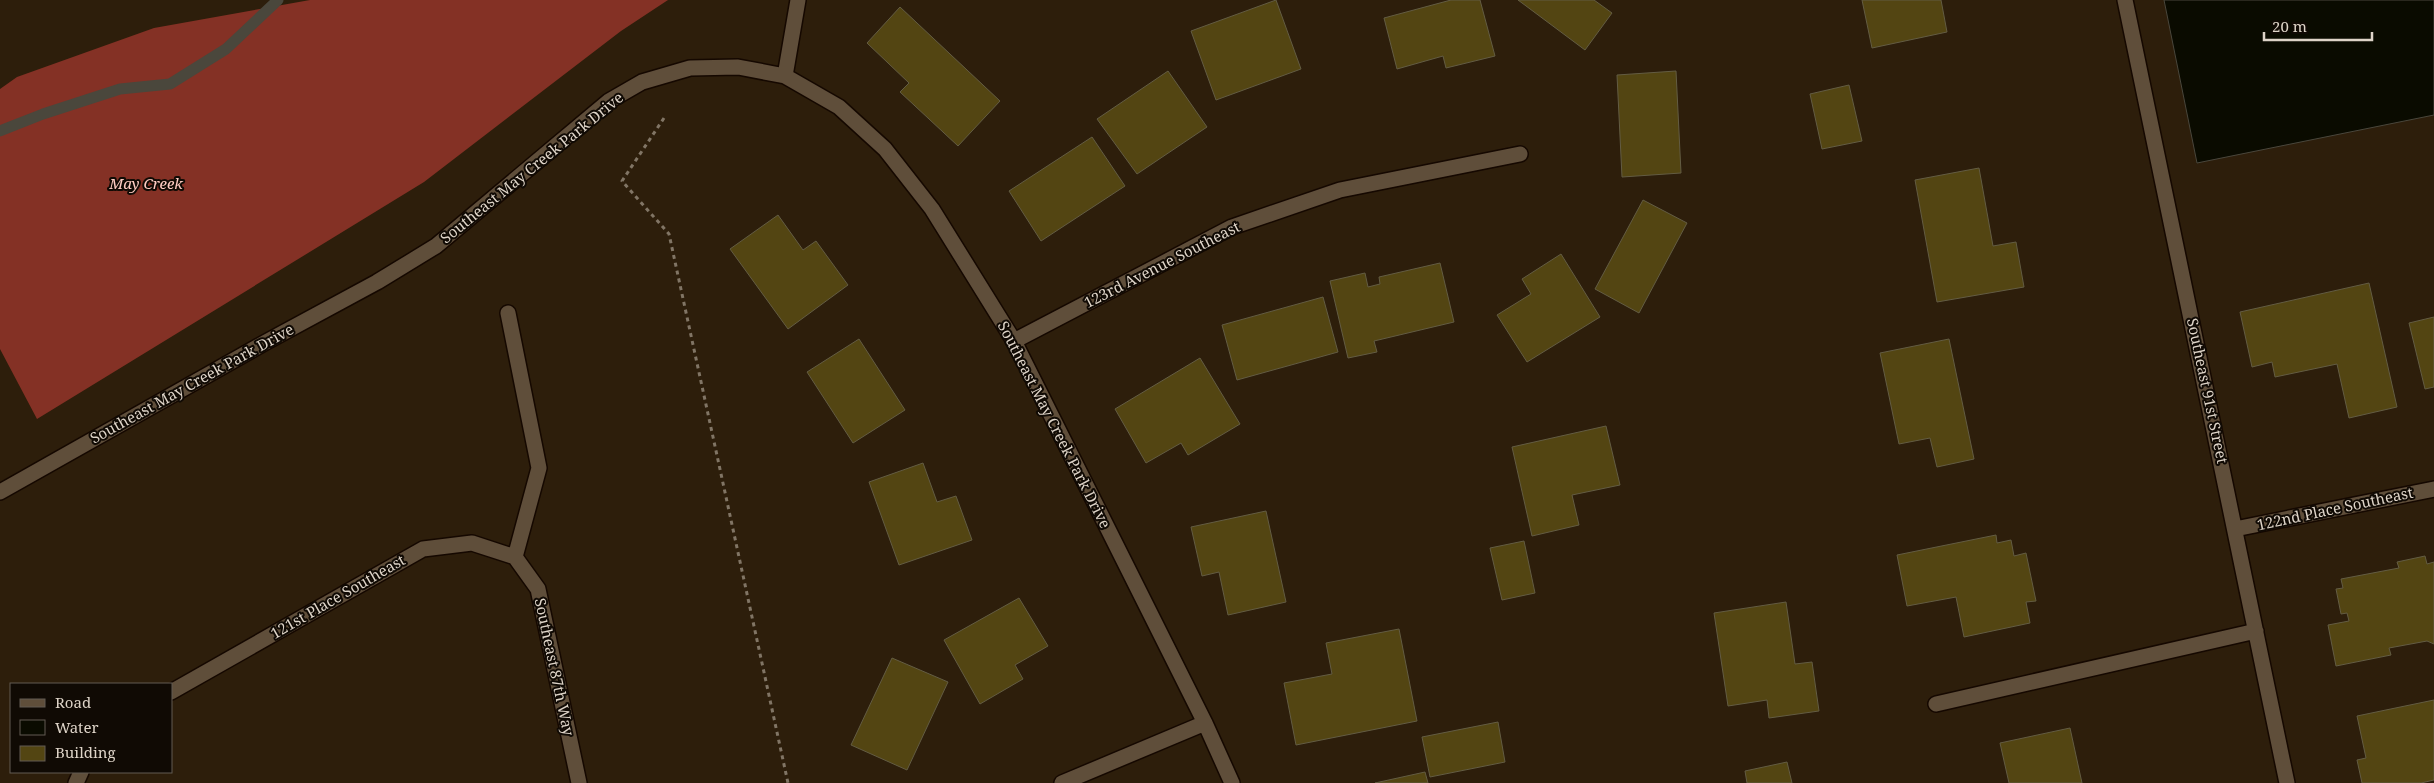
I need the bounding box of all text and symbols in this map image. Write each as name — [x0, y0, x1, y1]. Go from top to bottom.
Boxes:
scale bar — [2264, 10, 2372, 42]
text: 20 m — [2272, 16, 2307, 36]
street label: Southeast May Creek Park Drive — [436, 87, 627, 247]
park label: May Creek — [108, 173, 183, 193]
street label: 123rd Avenue Southeast — [1080, 216, 1243, 312]
street label: Southeast 91st Street — [2183, 316, 2233, 465]
street label: Southeast May Creek Park Drive — [994, 318, 1116, 532]
street label: Southeast May Creek Park Drive — [86, 319, 297, 448]
street label: 122nd Place Southeast — [2255, 482, 2415, 534]
street label: 121st Place Southeast — [267, 549, 408, 643]
street label: Southeast 87th Way — [531, 596, 579, 738]
legend — [10, 683, 172, 773]
text: Road — [55, 692, 91, 712]
text: Water — [55, 717, 98, 737]
text: Building — [55, 742, 116, 762]

